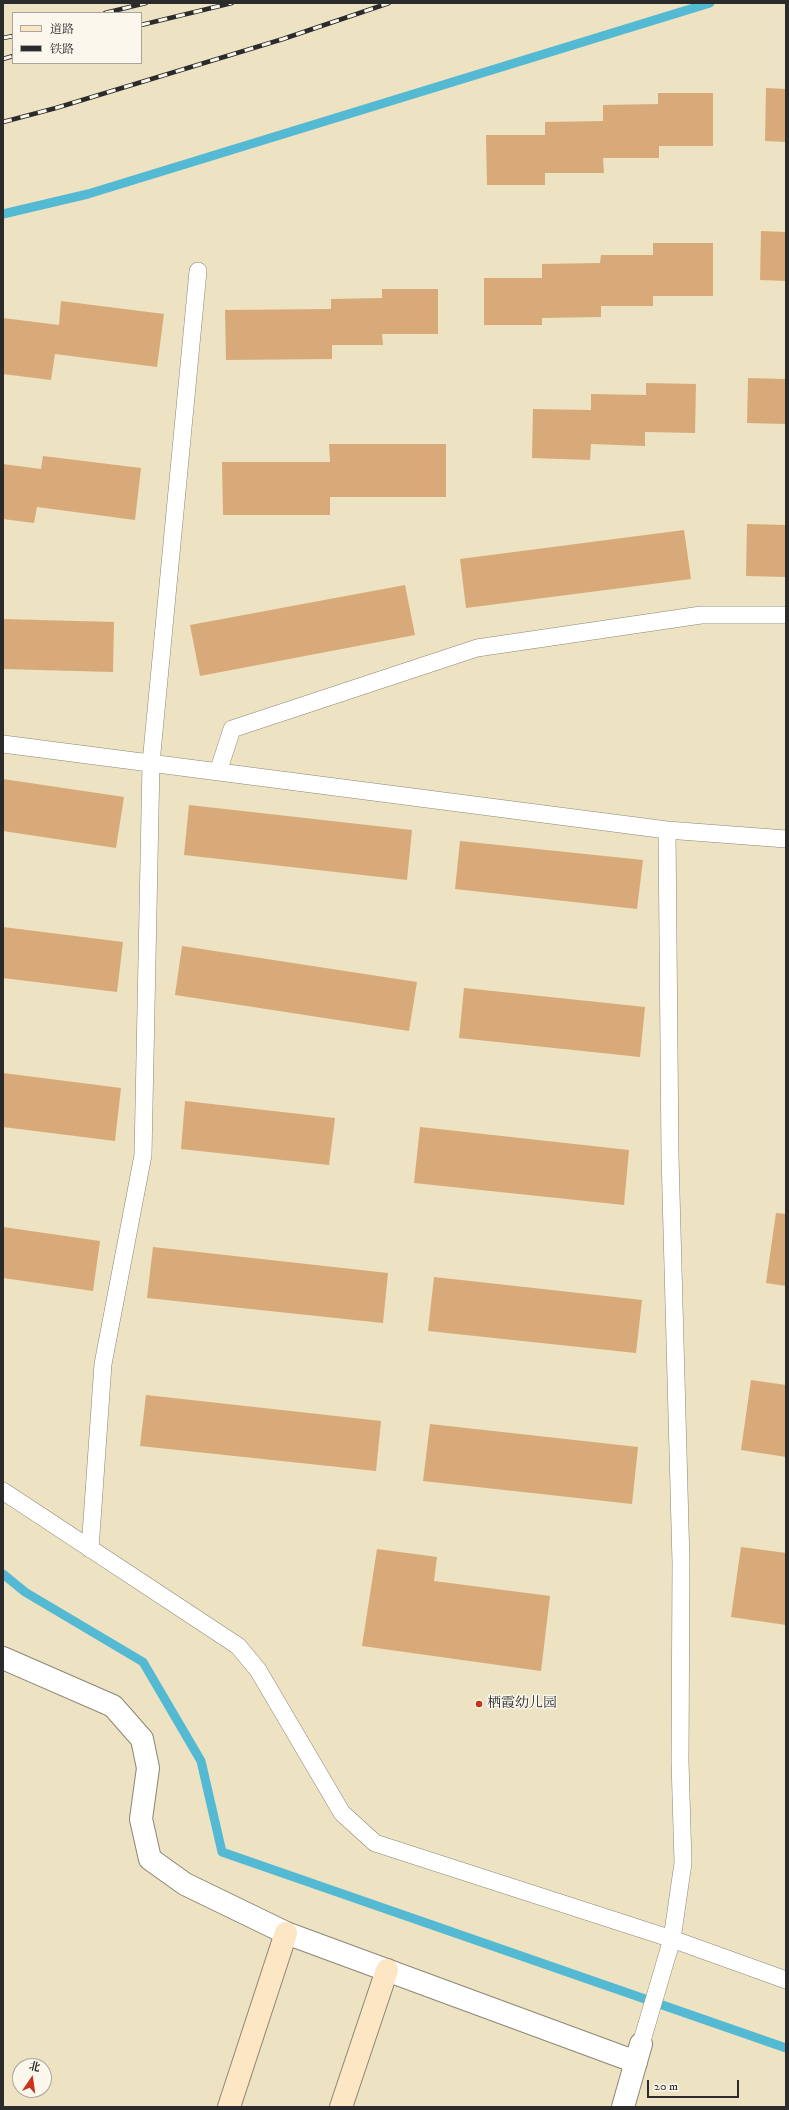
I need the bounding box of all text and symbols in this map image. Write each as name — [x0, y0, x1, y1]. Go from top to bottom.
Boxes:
legend — [12, 12, 142, 64]
text: 道路 — [50, 22, 74, 37]
text: 铁路 — [50, 42, 74, 57]
place label: 栖霞幼儿园 — [487, 1696, 557, 1712]
marker: 栖霞幼儿园 — [474, 1699, 484, 1709]
north arrow — [12, 2058, 52, 2098]
text: 北 — [28, 2059, 41, 2075]
scale bar — [649, 2072, 741, 2098]
text: 20 m — [654, 2079, 678, 2094]

